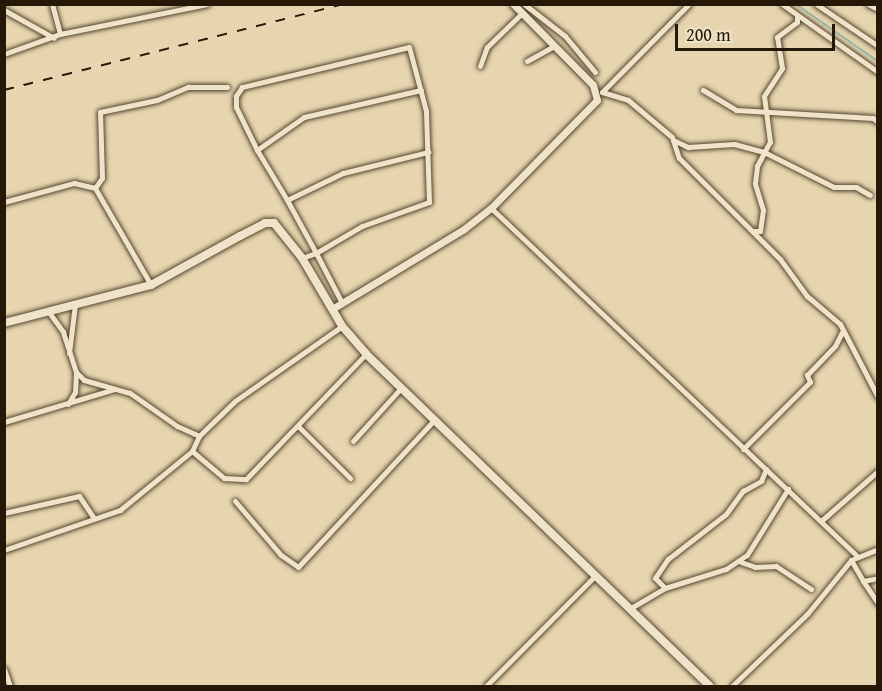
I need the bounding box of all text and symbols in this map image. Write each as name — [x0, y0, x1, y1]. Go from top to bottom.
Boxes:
scale bar — [678, 12, 838, 50]
text: 200 m — [686, 21, 731, 48]

